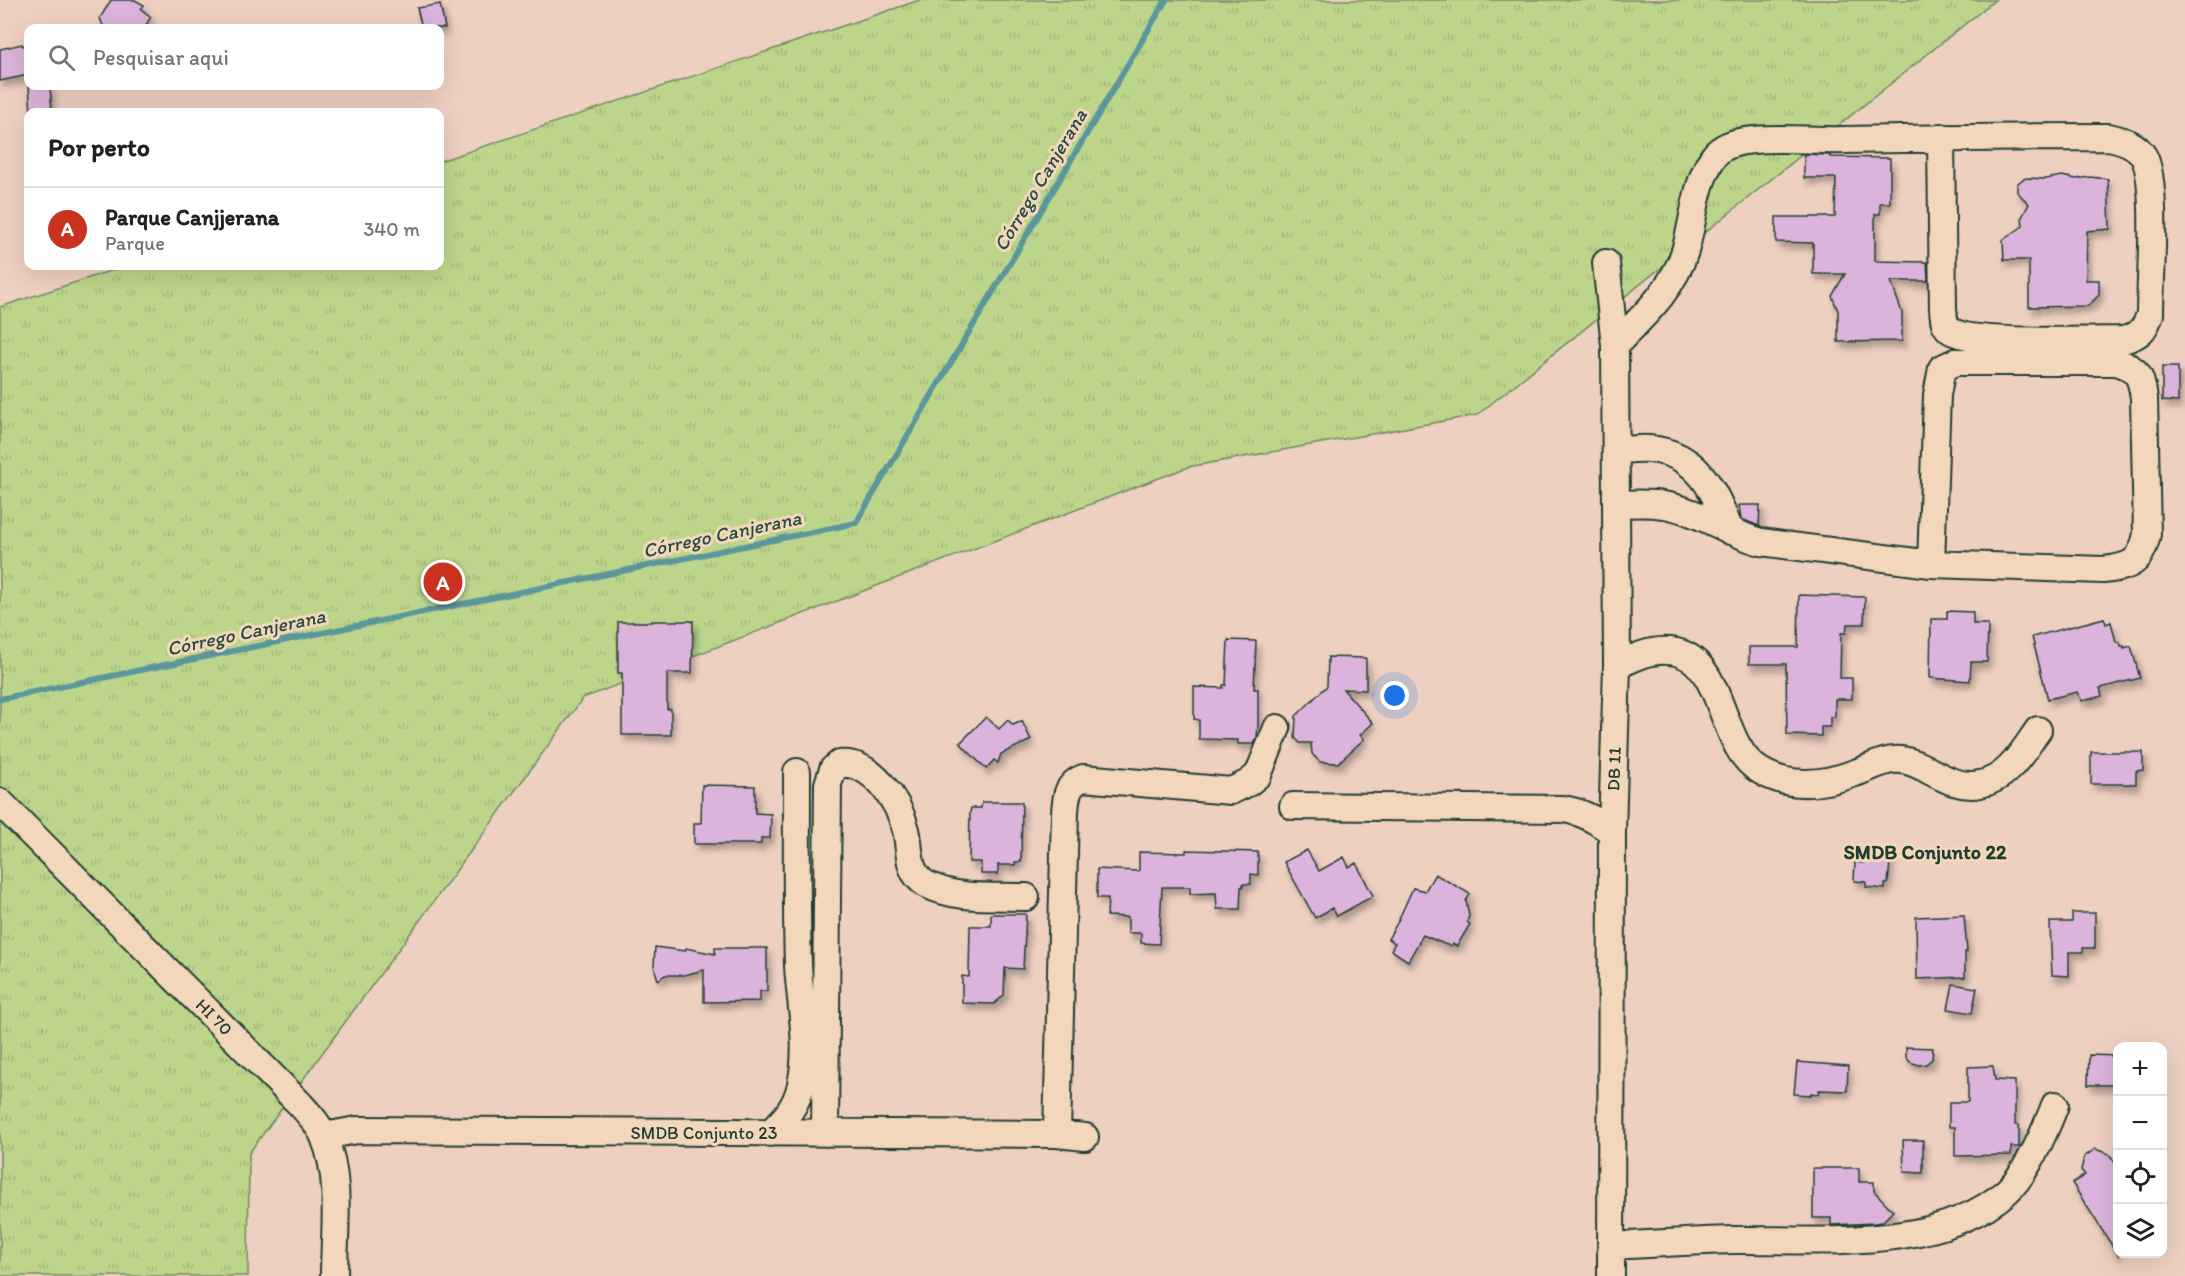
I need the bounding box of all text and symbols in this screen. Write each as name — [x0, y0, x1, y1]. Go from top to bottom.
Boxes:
search box — [24, 24, 444, 90]
icon: search — [45, 41, 78, 74]
text: Pesquisar aqui — [93, 44, 229, 71]
water label: Córrego Canjerana — [988, 104, 1092, 255]
text: Por perto — [48, 131, 150, 163]
text: Parque Canjjerana — [105, 204, 279, 231]
text: A — [61, 217, 74, 241]
text: 340 m — [363, 217, 420, 241]
text: Parque — [105, 231, 165, 255]
water label: Córrego Canjerana — [641, 505, 804, 563]
pin: A — [424, 560, 462, 604]
water label: Córrego Canjerana — [165, 603, 328, 661]
your location — [1380, 681, 1409, 710]
street label: DB 11 — [1602, 747, 1626, 791]
district label: SMDB Conjunto 22 — [1844, 840, 2007, 865]
street label: HI 70 — [191, 994, 237, 1040]
map controls — [2113, 1042, 2167, 1258]
button: + — [2113, 1042, 2167, 1096]
button: − — [2113, 1096, 2167, 1150]
street label: SMDB Conjunto 23 — [631, 1122, 778, 1144]
button: locate — [2113, 1150, 2167, 1204]
button: layers — [2113, 1204, 2167, 1258]

